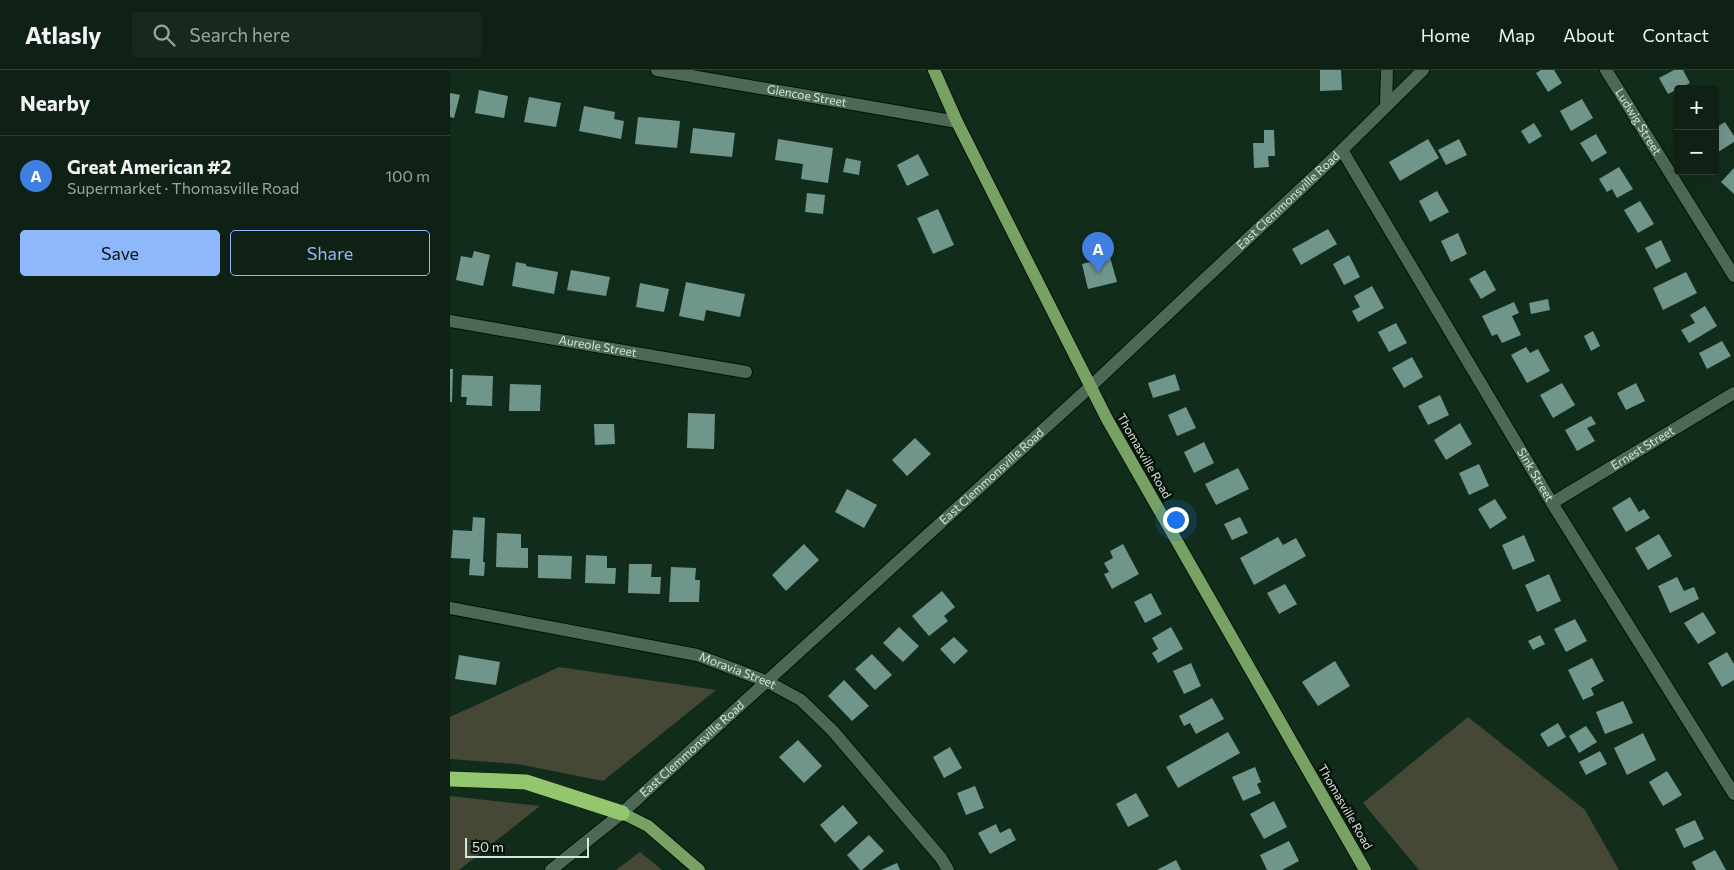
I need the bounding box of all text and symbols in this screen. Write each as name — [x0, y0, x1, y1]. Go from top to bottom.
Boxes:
search box — [132, 12, 482, 57]
text: Atlasly — [25, 20, 102, 49]
icon: search — [150, 21, 178, 49]
text: Search here — [190, 23, 290, 46]
text: Home — [1421, 24, 1470, 46]
text: Map — [1498, 24, 1535, 46]
text: About — [1563, 24, 1615, 46]
text: Contact — [1643, 24, 1709, 46]
street label: Glencoe Street — [766, 81, 848, 109]
street label: Ludwig Street — [1613, 85, 1665, 157]
map controls — [1674, 85, 1719, 175]
button: + — [1674, 85, 1719, 130]
text: Nearby — [20, 90, 90, 115]
button: − — [1674, 130, 1719, 175]
street label: East Clemmonsville Road — [1233, 148, 1342, 252]
text: Great American #2 — [67, 155, 231, 178]
text: A — [30, 166, 42, 185]
text: 100 m — [385, 166, 430, 185]
text: Supermarket · Thomasville Road — [67, 178, 299, 197]
button: Save — [20, 230, 220, 276]
button: Share — [230, 230, 430, 276]
pin: A — [1082, 232, 1114, 273]
street label: Aureole Street — [558, 332, 638, 359]
street label: Thomasville Road — [1115, 411, 1175, 501]
street label: Ernest Street — [1608, 423, 1677, 472]
street label: East Clemmonsville Road — [936, 425, 1046, 527]
street label: Sink Street — [1515, 445, 1557, 504]
your location — [1163, 507, 1189, 533]
street label: Moravia Street — [698, 649, 779, 691]
street label: East Clemmonsville Road — [636, 697, 747, 799]
street label: Thomasville Road — [1316, 762, 1376, 852]
scale bar — [465, 835, 589, 858]
text: 50 m — [472, 838, 504, 855]

